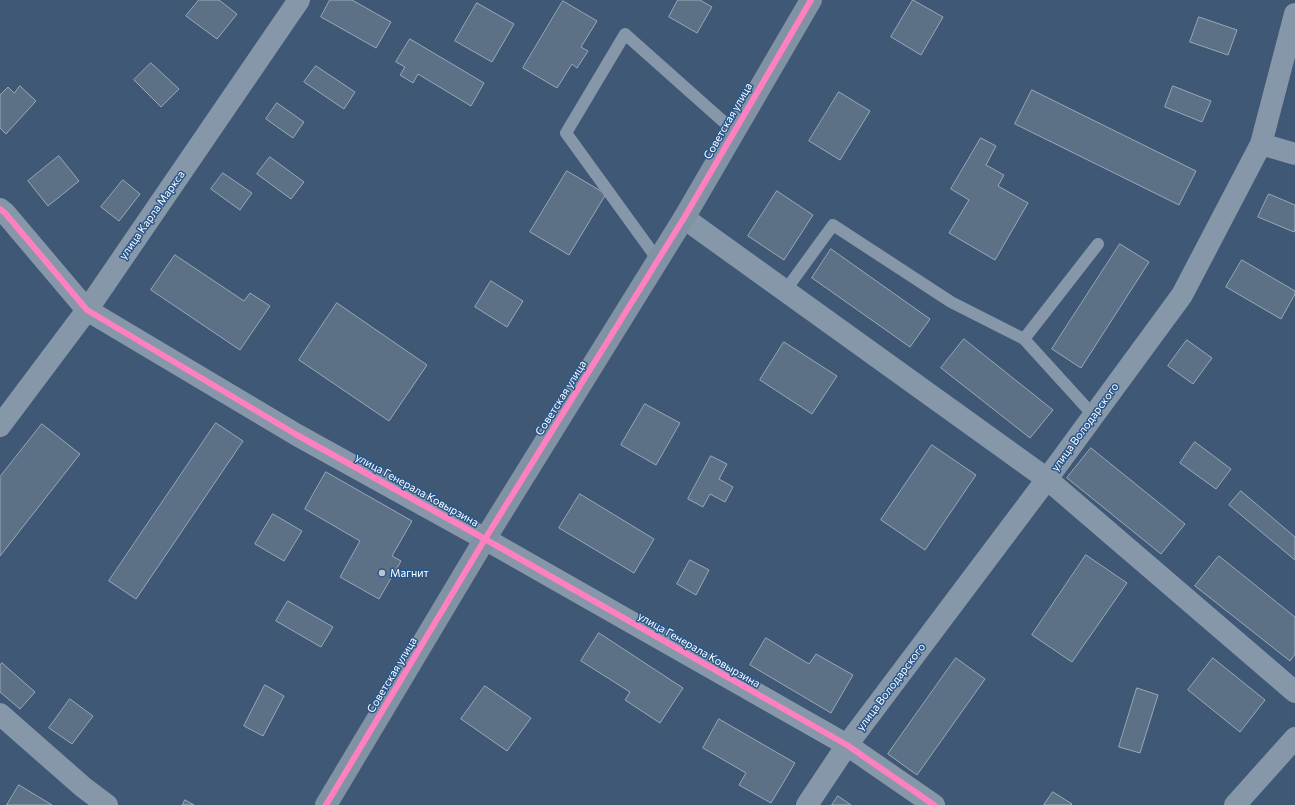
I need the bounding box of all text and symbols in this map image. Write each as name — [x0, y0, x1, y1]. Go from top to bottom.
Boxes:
street label: Советская улица — [701, 81, 755, 161]
street label: улица Карла Маркса — [116, 168, 188, 262]
street label: Советская улица — [533, 358, 589, 438]
street label: улица Володарского — [1048, 380, 1122, 474]
street label: улица Генерала Ковырзина — [353, 451, 481, 529]
place label: Магнит — [390, 566, 429, 580]
marker: Магнит — [377, 568, 387, 578]
street label: улица Генерала Ковырзина — [635, 610, 763, 690]
street label: Советская улица — [364, 635, 420, 715]
street label: улица Володарского — [854, 641, 928, 733]

